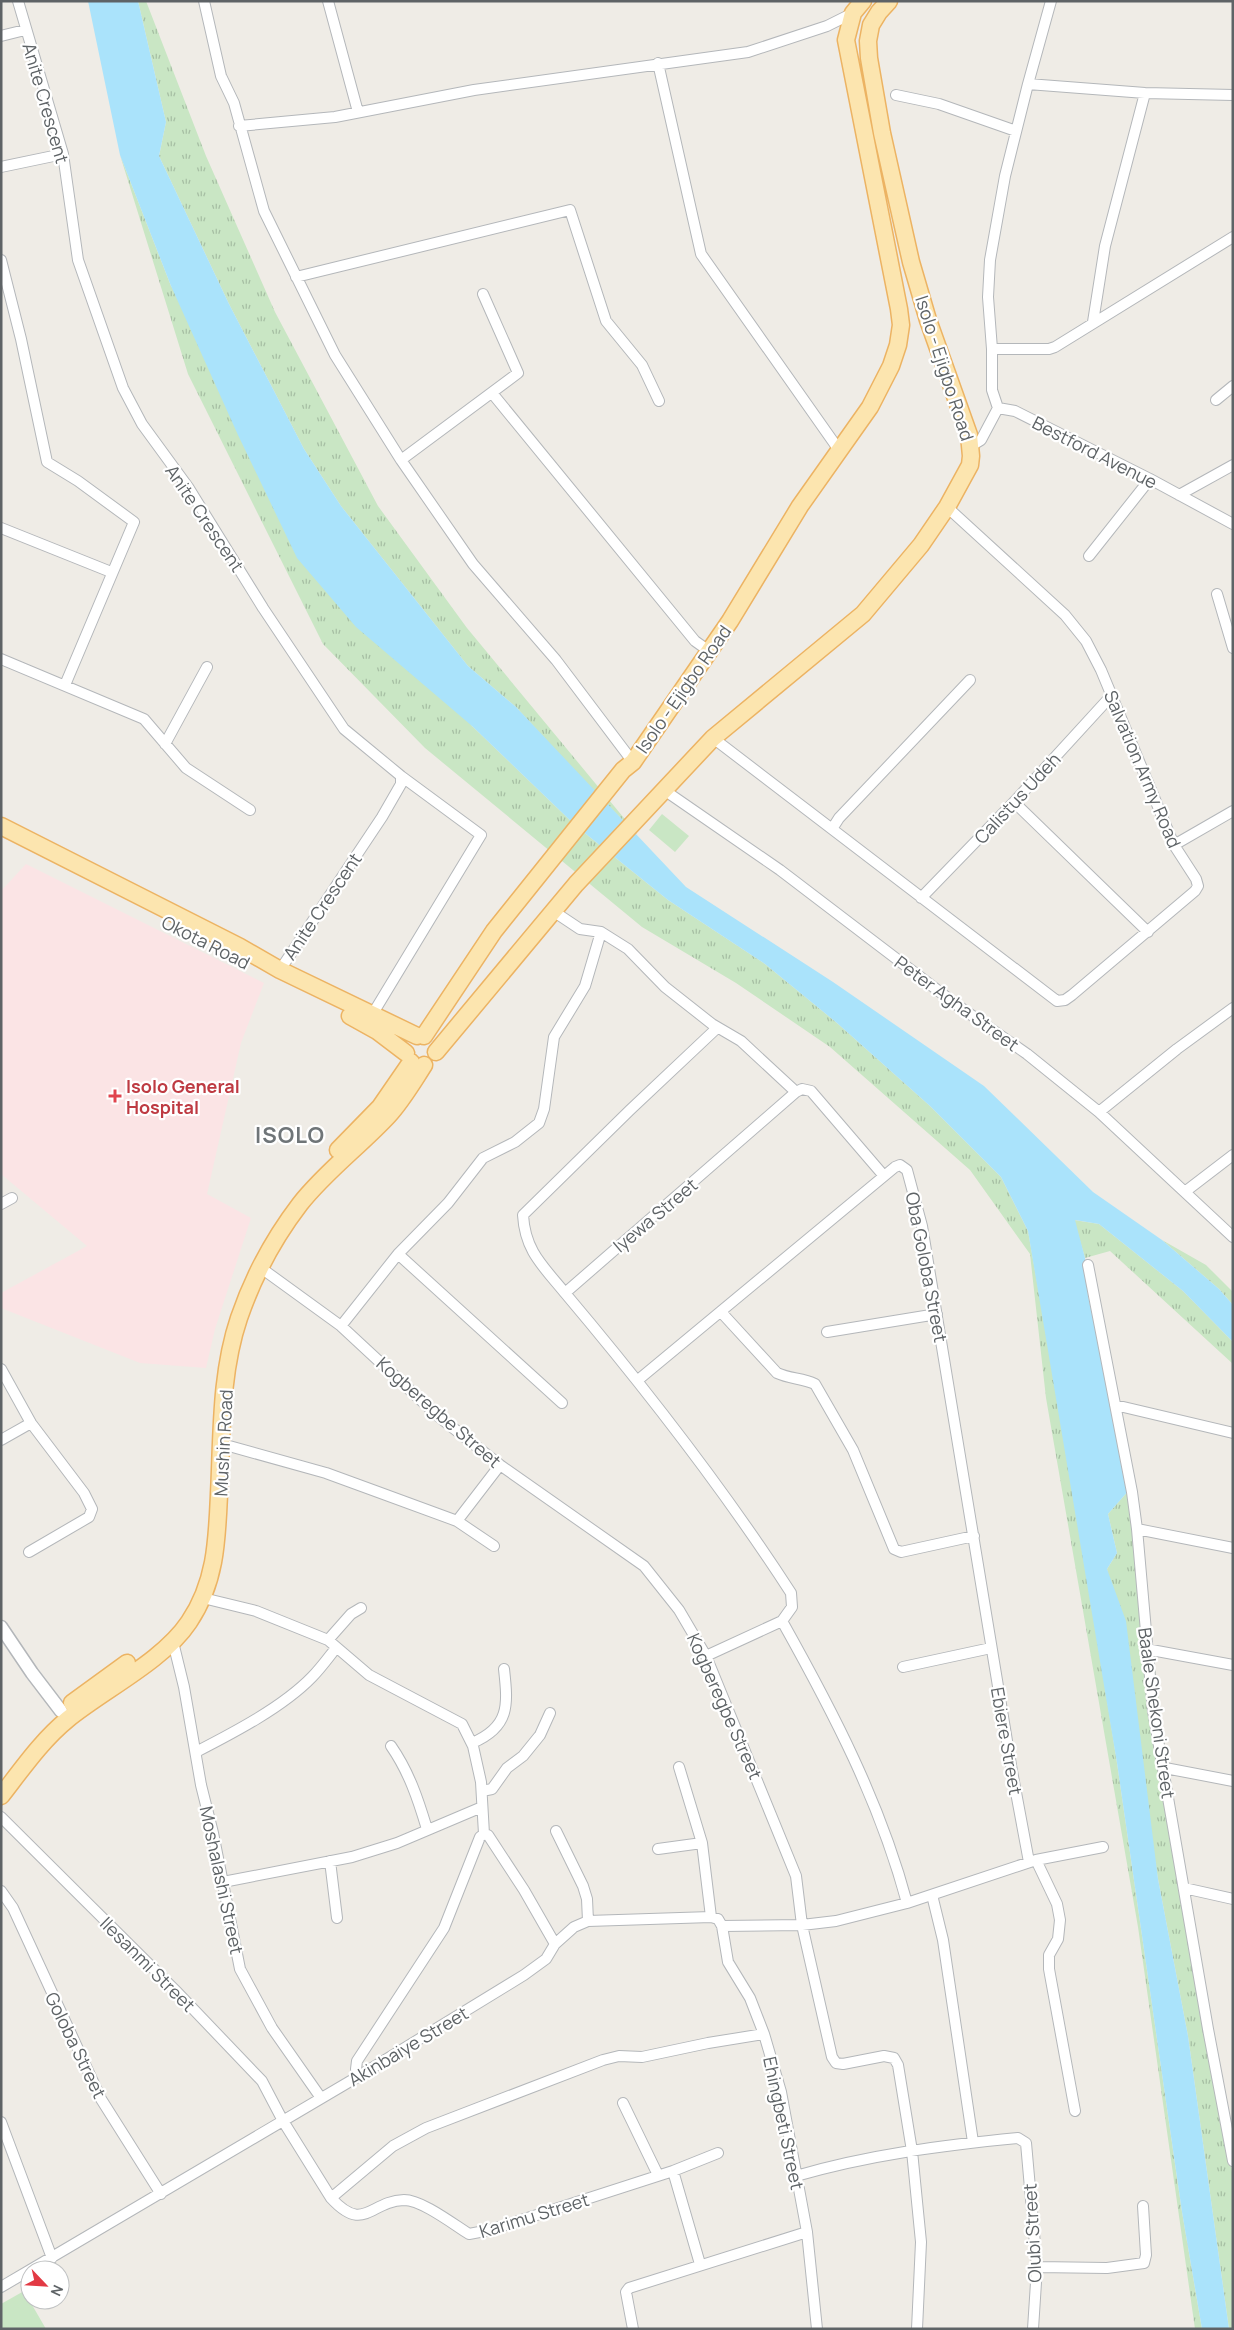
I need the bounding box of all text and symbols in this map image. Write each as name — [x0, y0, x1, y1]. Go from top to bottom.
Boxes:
street label: Anite Crescent — [17, 40, 75, 166]
street label: Isolo - Ejigbo Road — [910, 292, 980, 444]
street label: Bestford Avenue — [1028, 410, 1162, 494]
street label: Anite Crescent — [160, 460, 250, 576]
street label: Isolo - Ejigbo Road — [630, 620, 736, 758]
street label: Salvation Army Road — [1099, 687, 1187, 851]
street label: Calistus Udeh — [969, 747, 1065, 849]
street label: Anite Crescent — [277, 848, 367, 964]
street label: Okota Road — [158, 910, 254, 974]
street label: Peter Agha Street — [890, 950, 1024, 1056]
place label: Isolo General Hospital — [126, 1074, 240, 1119]
marker: Isolo General Hospital — [108, 1089, 122, 1103]
district label: ISOLO — [255, 1120, 325, 1150]
street label: Iyewa Street — [608, 1173, 702, 1257]
street label: Oba Goloba Street — [901, 1190, 953, 1344]
street label: Kogberegbe Street — [372, 1351, 506, 1473]
street label: Mushin Road — [208, 1389, 238, 1497]
street label: Baale Shekoni Street — [1133, 1626, 1181, 1800]
street label: Kogberegbe Street — [682, 1629, 768, 1783]
street label: Ebiere Street — [986, 1685, 1028, 1797]
street label: Moshalashi Street — [195, 1804, 249, 1956]
street label: Ilesanmi Street — [95, 1911, 201, 2017]
street label: Goloba Street — [40, 1988, 112, 2102]
street label: Akinbaiye Street — [343, 2001, 473, 2091]
street label: Ehingbeti Street — [758, 2054, 810, 2192]
street label: Olubi Street — [1017, 2183, 1047, 2283]
street label: Karimu Street — [476, 2187, 592, 2243]
north arrow — [20, 2260, 70, 2310]
text: N — [46, 2282, 68, 2299]

